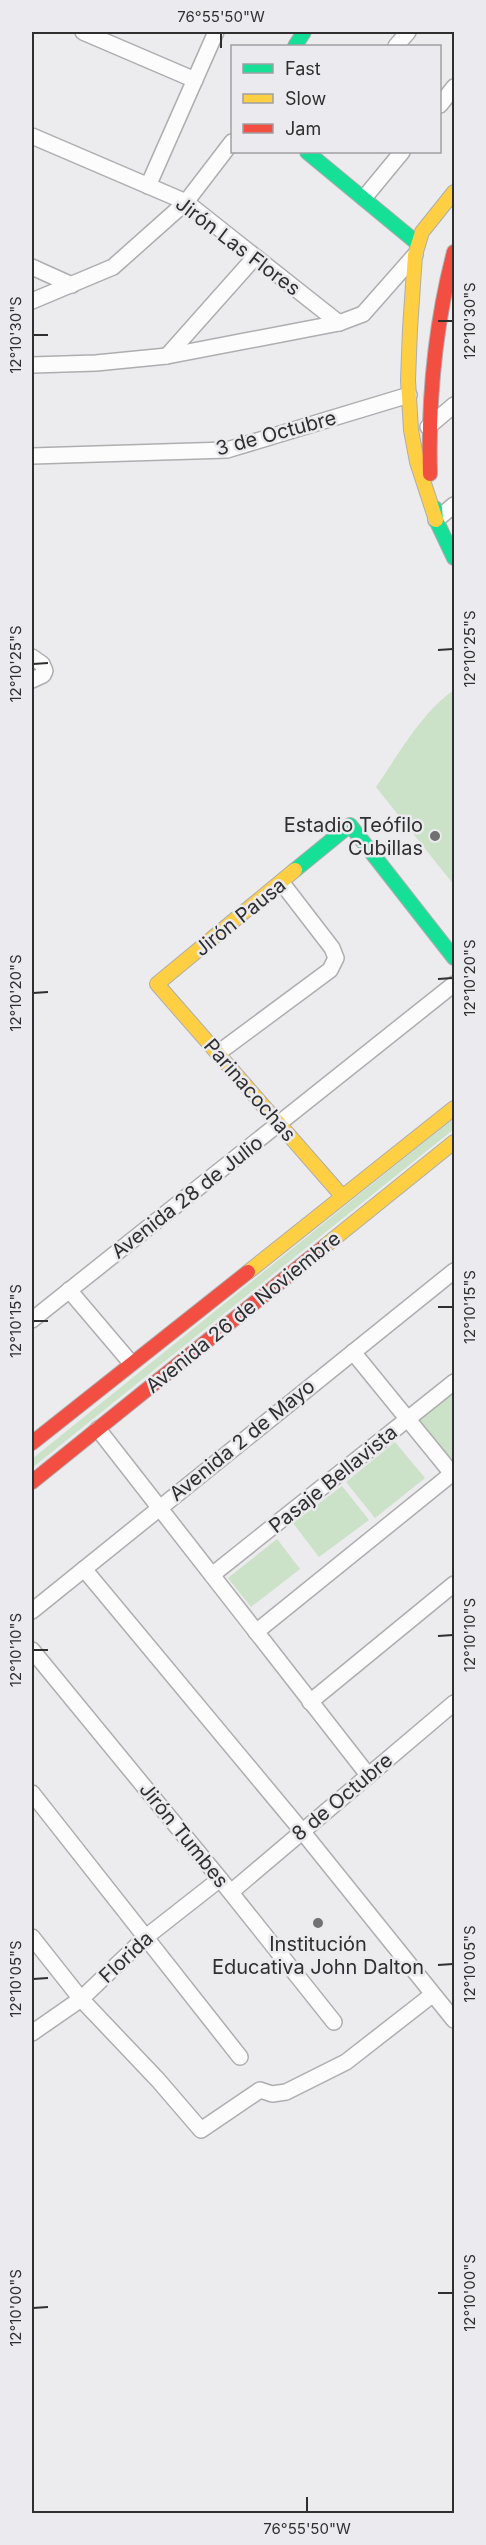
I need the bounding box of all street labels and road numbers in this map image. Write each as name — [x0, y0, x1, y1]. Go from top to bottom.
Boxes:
street label: Jirón Las Flores — [171, 191, 305, 301]
street label: 3 de Octubre — [213, 405, 339, 461]
street label: Jirón Pausa — [190, 873, 290, 961]
street label: Parinacochas — [199, 1034, 301, 1146]
street label: Avenida 28 de Julio — [107, 1130, 267, 1264]
street label: Avenida 26 de Noviembre — [141, 1226, 345, 1398]
street label: Avenida 2 de Mayo — [165, 1374, 319, 1506]
street label: Pasaje Bellavista — [264, 1420, 402, 1538]
street label: 8 de Octubre — [287, 1748, 397, 1846]
street label: Jirón Tumbes — [134, 1778, 234, 1892]
street label: Florida — [94, 1926, 158, 1988]

